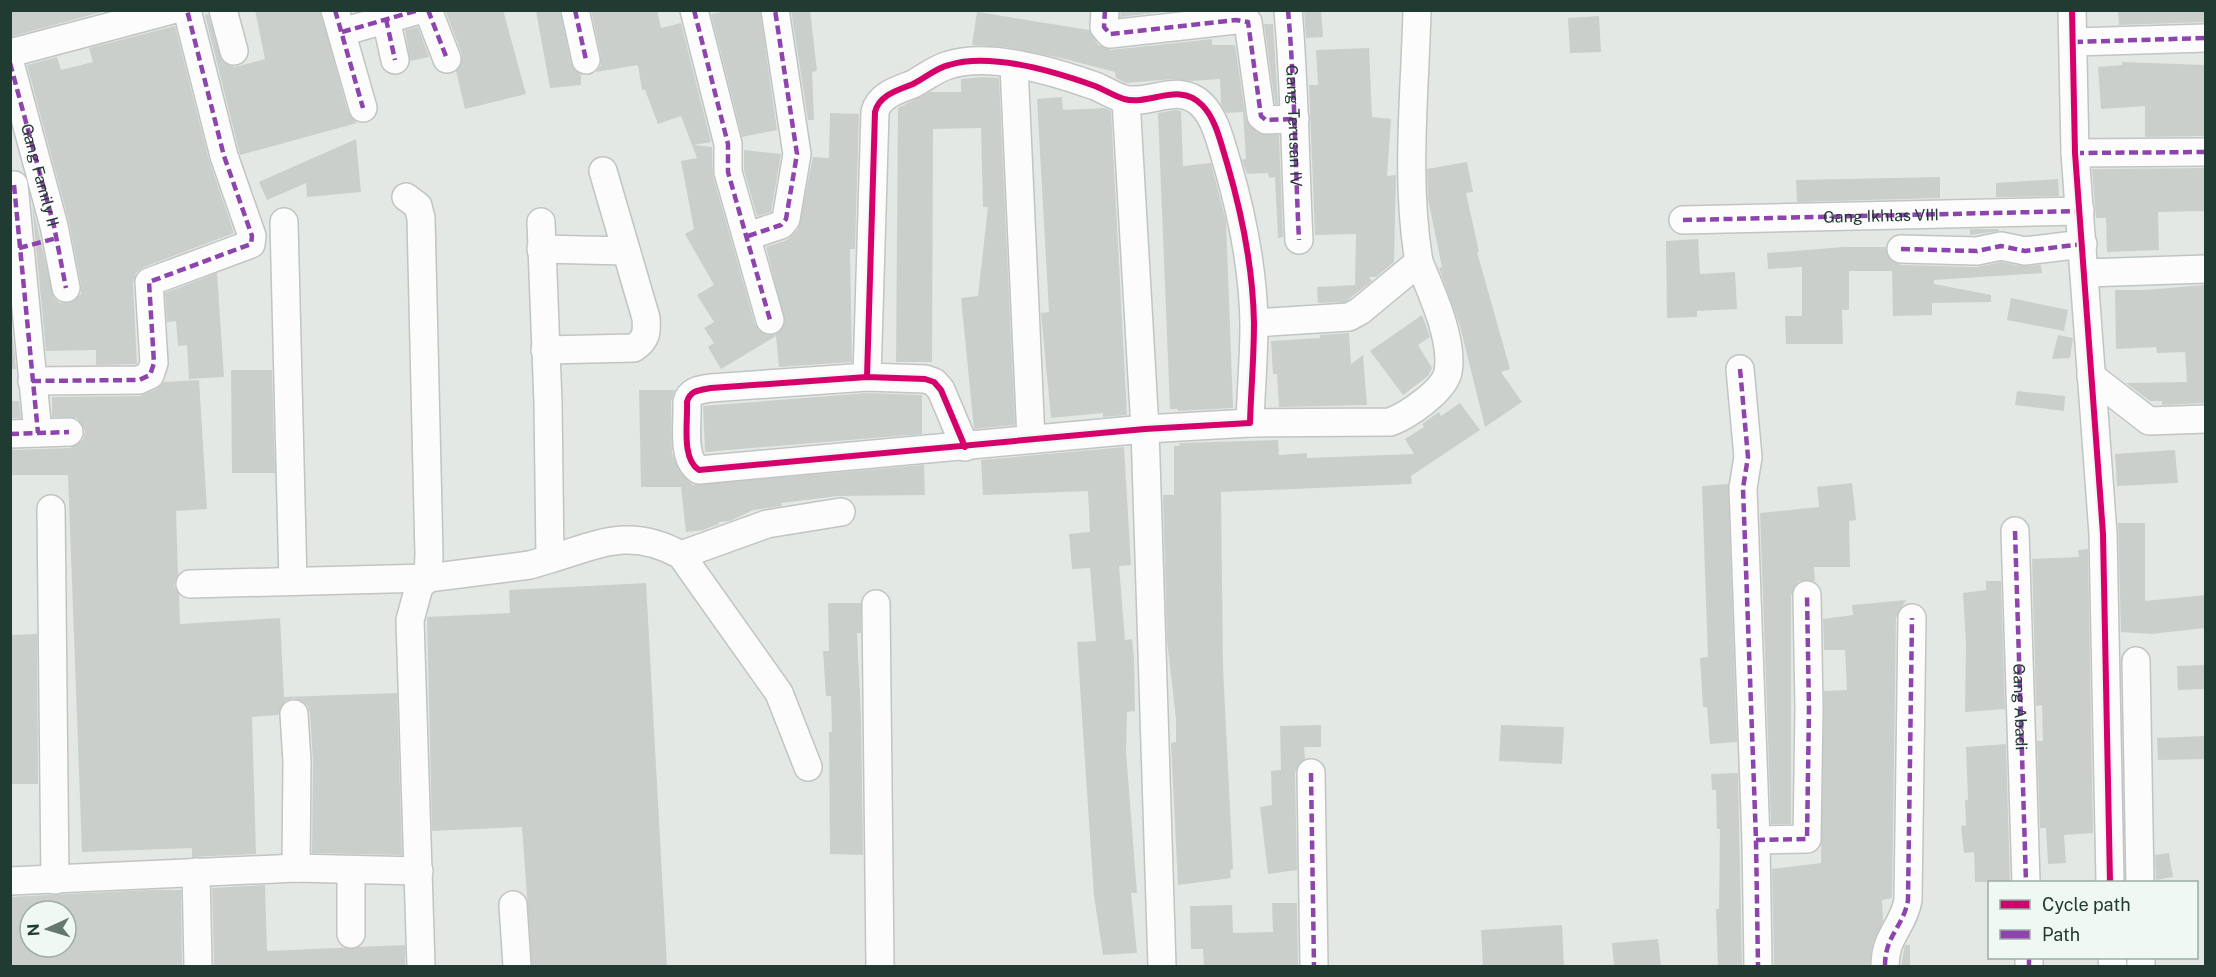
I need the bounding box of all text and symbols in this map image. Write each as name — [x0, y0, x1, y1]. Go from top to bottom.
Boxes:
street label: Gang Terusan IV — [1282, 64, 1306, 187]
street label: Gang Family II — [17, 121, 63, 229]
street label: Gang Ikhlas VIII — [1823, 205, 1939, 226]
street label: Gang Abadi — [2010, 663, 2031, 751]
legend — [1988, 881, 2198, 959]
text: Cycle path — [2042, 894, 2131, 915]
north arrow — [18, 899, 78, 959]
text: N — [24, 923, 43, 937]
text: Path — [2042, 924, 2080, 945]

